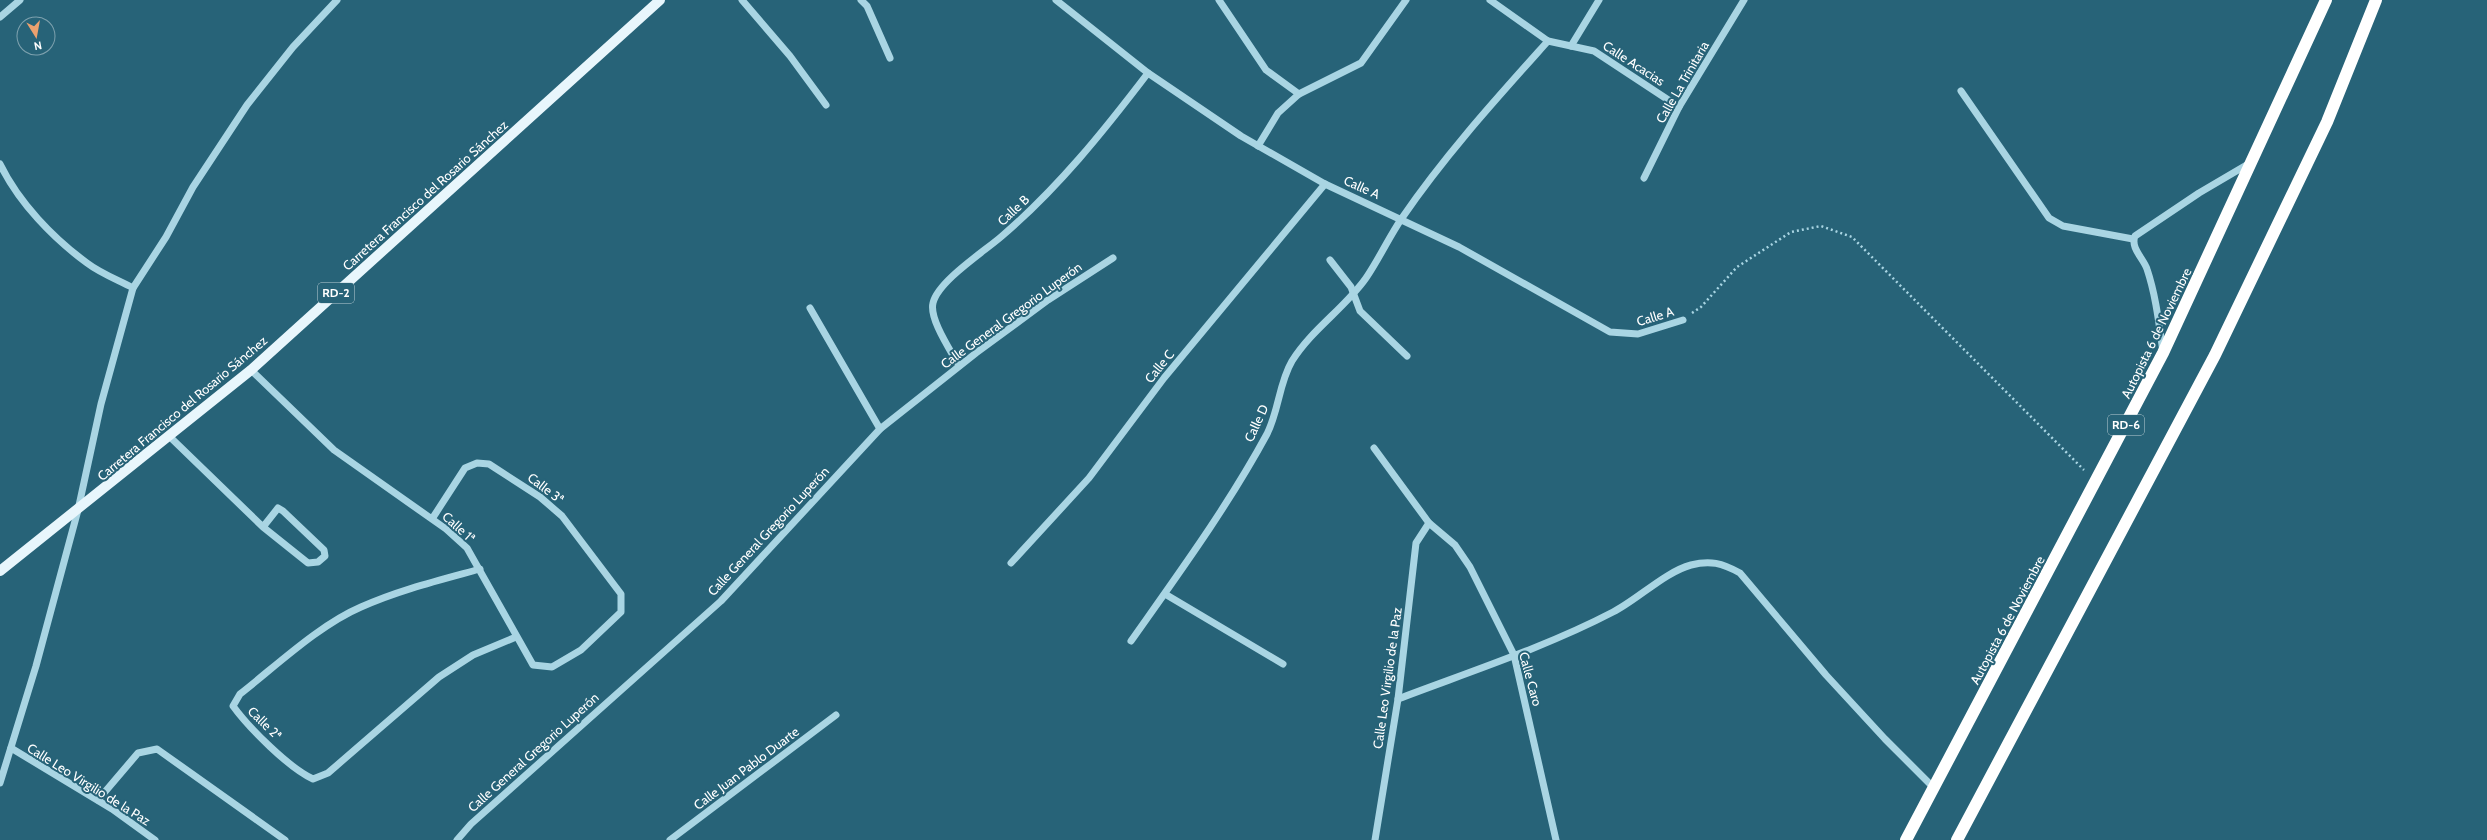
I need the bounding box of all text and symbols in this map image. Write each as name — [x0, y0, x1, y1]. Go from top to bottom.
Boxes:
north arrow — [16, 16, 56, 56]
street label: Calle Acacias — [1600, 37, 1668, 89]
text: N — [33, 38, 43, 53]
street label: Calle La Trinitaria — [1652, 38, 1712, 126]
street label: Carretera Francisco del Rosario Sánchez — [339, 117, 511, 273]
street label: Calle A — [1341, 172, 1383, 202]
street label: Calle B — [994, 191, 1032, 229]
street label: Calle General Gregorio Luperón — [937, 258, 1085, 372]
street label: Autopista 6 de Noviembre — [2117, 265, 2195, 401]
road number: RD-2 — [318, 283, 354, 303]
street label: Calle A — [1635, 303, 1675, 329]
street label: Carretera Francisco del Rosario Sánchez — [94, 332, 270, 484]
street label: Calle C — [1141, 346, 1177, 386]
street label: Calle D — [1240, 402, 1272, 444]
road number: RD-6 — [2108, 415, 2144, 435]
street label: Calle General Gregorio Luperón — [704, 463, 832, 599]
street label: Calle 3ª — [525, 469, 568, 507]
street label: Calle 1ª — [439, 508, 479, 546]
street label: Autopista 6 de Noviembre — [1966, 553, 2048, 687]
street label: Calle Leo Virgilio de la Paz — [1369, 606, 1405, 750]
street label: Calle Caro — [1516, 650, 1546, 708]
street label: Calle General Gregorio Luperón — [464, 689, 602, 815]
street label: Calle 2ª — [245, 703, 286, 743]
street label: Calle Juan Pablo Duarte — [690, 723, 802, 813]
street label: Calle Leo Virgilio de la Paz — [24, 740, 154, 828]

